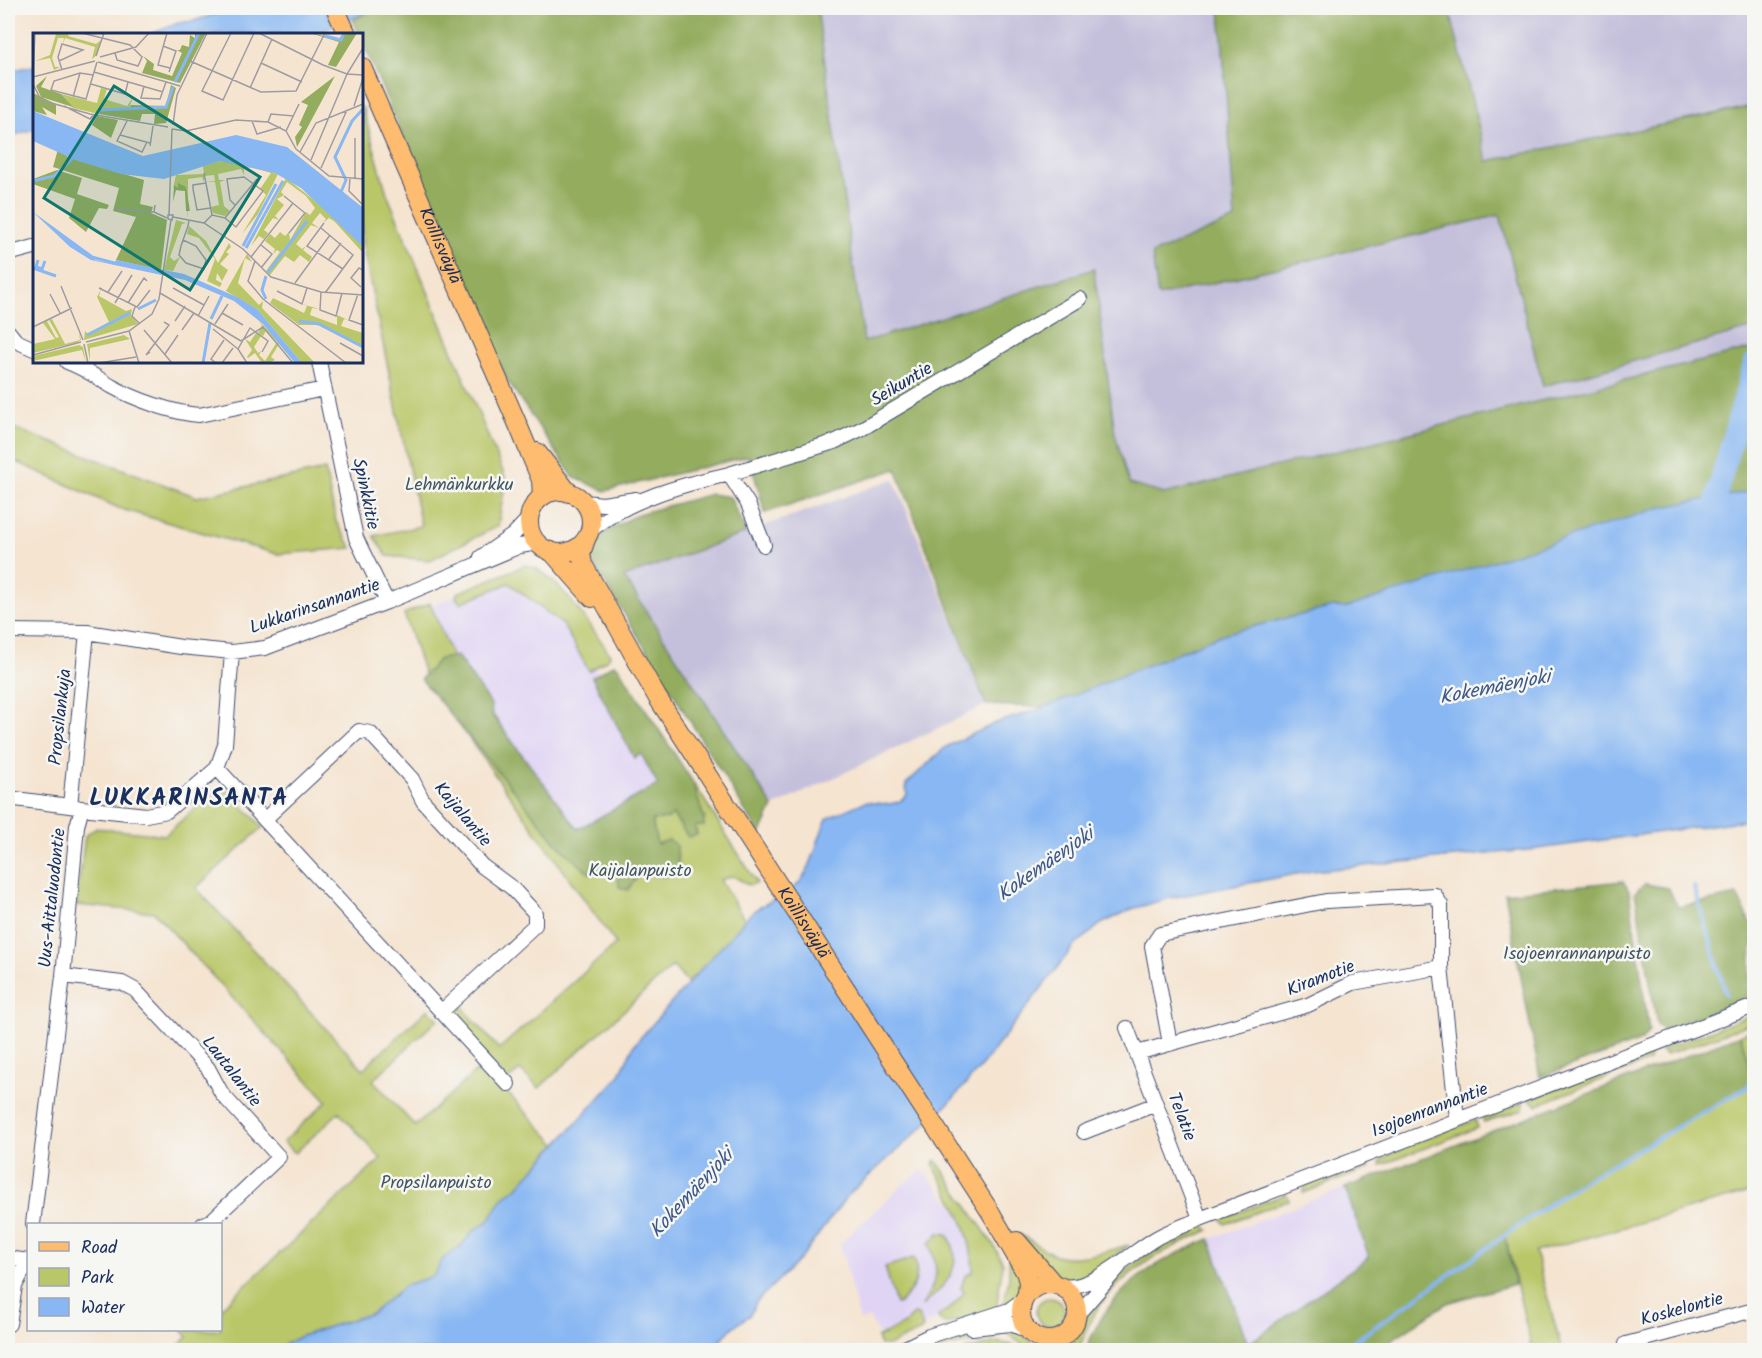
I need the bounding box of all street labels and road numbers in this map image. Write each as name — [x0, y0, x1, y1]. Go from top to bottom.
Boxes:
street label: Koillisväylä — [410, 203, 470, 290]
street label: Seikuntie — [865, 355, 939, 415]
street label: Spinkkitie — [343, 455, 387, 533]
street label: Lukkarinsannantie — [246, 571, 384, 643]
street label: Propsilankuja — [42, 667, 80, 767]
street label: Kaijalantie — [426, 776, 498, 854]
street label: Uus-Aittaluodontie — [31, 827, 75, 969]
street label: Koillisväylä — [769, 881, 838, 966]
street label: Kiramotie — [1283, 953, 1359, 1005]
street label: Lautalantie — [194, 1030, 268, 1114]
street label: Isojoenrannantie — [1367, 1075, 1493, 1147]
street label: Telatie — [1159, 1088, 1203, 1146]
street label: Koskelontie — [1637, 1285, 1727, 1335]

